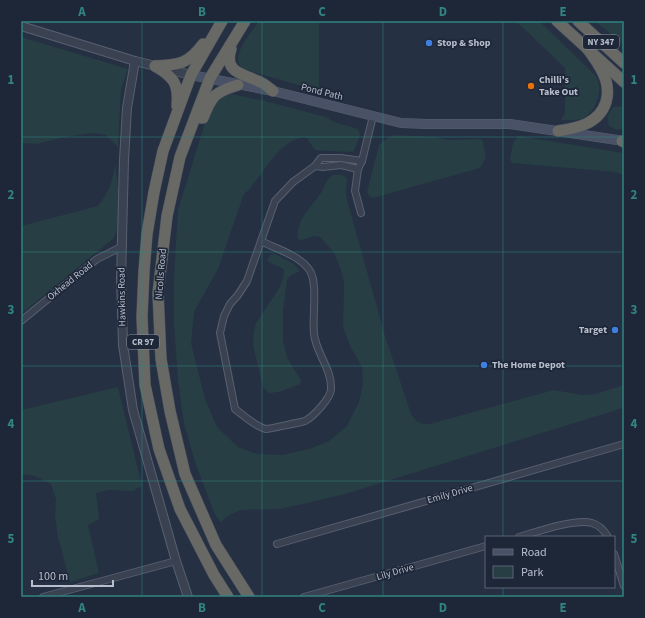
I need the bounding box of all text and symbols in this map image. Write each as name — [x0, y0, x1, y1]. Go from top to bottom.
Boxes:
text: A — [77, 3, 86, 21]
text: B — [198, 3, 206, 21]
text: C — [318, 3, 326, 21]
text: D — [439, 3, 447, 21]
text: E — [559, 3, 567, 21]
road number: NY 347 — [583, 35, 619, 49]
place label: Stop & Shop — [437, 36, 491, 50]
marker: Stop & Shop — [424, 38, 434, 48]
text: 1 — [8, 71, 15, 89]
text: 1 — [631, 71, 638, 89]
place label: Chilli's Take Out — [539, 73, 578, 99]
street label: Pond Path — [300, 80, 344, 104]
marker: Chilli's Take Out — [526, 81, 536, 91]
text: 2 — [8, 186, 15, 204]
text: 2 — [631, 186, 638, 204]
street label: Nicolls Road — [152, 248, 170, 300]
street label: Oxhead Road — [44, 258, 96, 304]
street label: Hawkins Road — [114, 267, 130, 327]
text: 3 — [8, 301, 15, 319]
text: 3 — [631, 301, 638, 319]
place label: Target — [579, 323, 607, 337]
marker: Target — [610, 325, 620, 335]
road number: CR 97 — [127, 335, 159, 349]
place label: The Home Depot — [492, 358, 565, 372]
marker: The Home Depot — [479, 360, 489, 370]
text: 4 — [8, 415, 15, 433]
text: 4 — [631, 415, 638, 433]
street label: Emily Drive — [426, 481, 475, 507]
text: 5 — [8, 530, 15, 548]
text: 5 — [631, 530, 638, 548]
legend — [485, 536, 615, 588]
text: Road — [521, 544, 547, 561]
street label: Lily Drive — [375, 560, 415, 584]
scale bar — [32, 562, 113, 588]
text: Park — [521, 564, 543, 581]
text: 100 m — [38, 568, 68, 585]
text: A — [77, 599, 86, 617]
text: B — [198, 599, 206, 617]
text: C — [318, 599, 326, 617]
text: D — [439, 599, 447, 617]
text: E — [559, 599, 567, 617]

